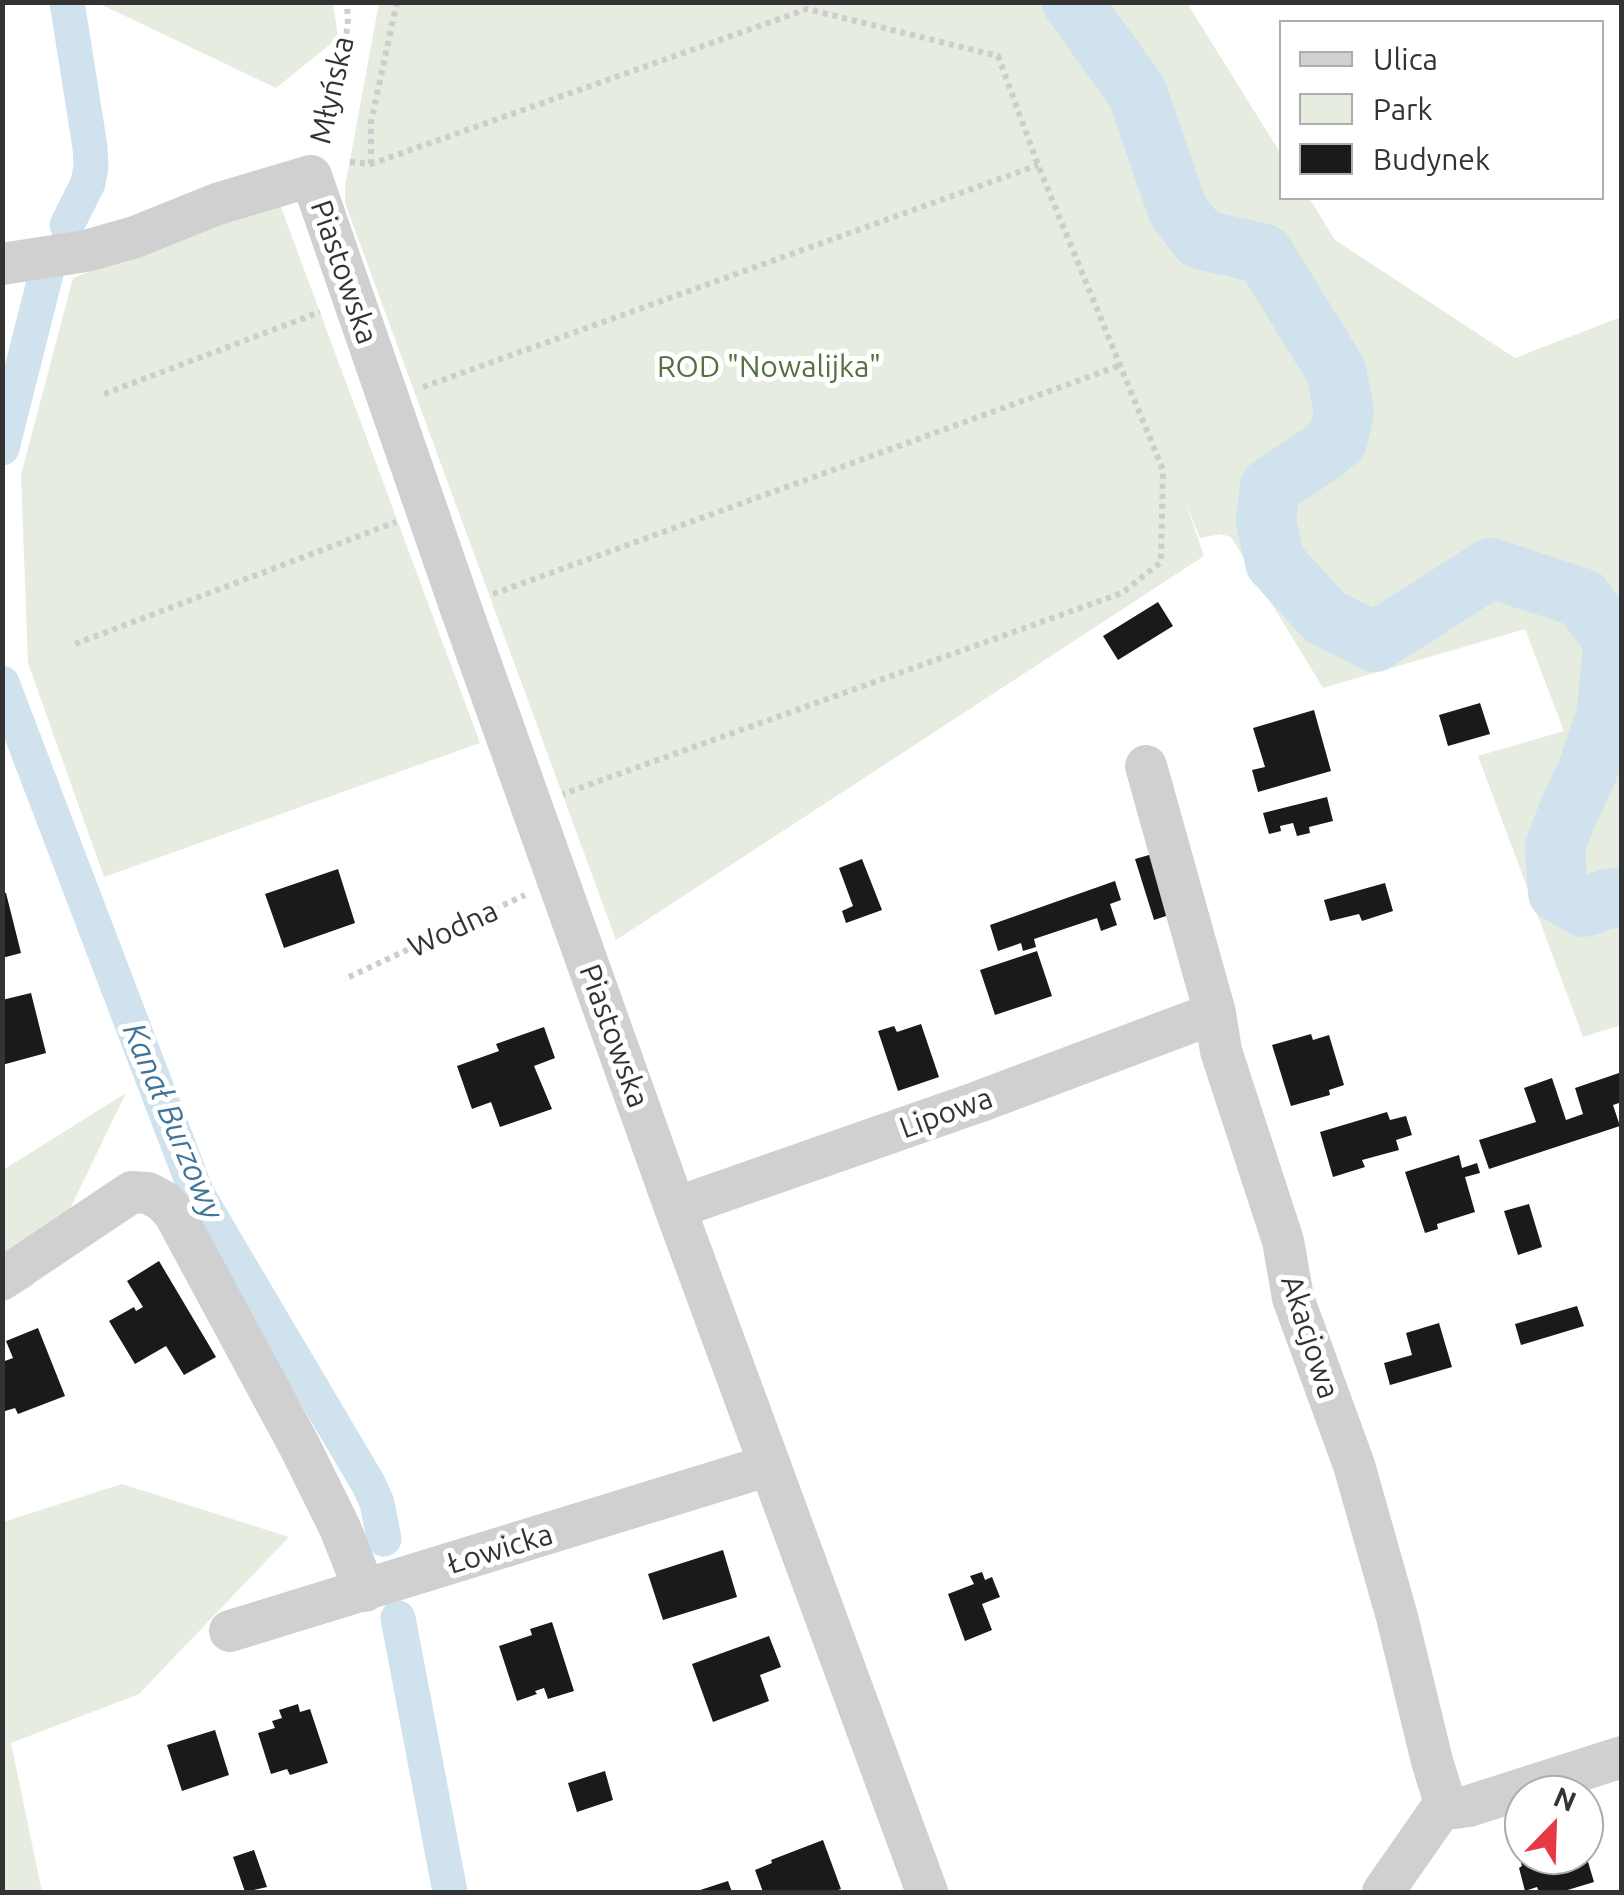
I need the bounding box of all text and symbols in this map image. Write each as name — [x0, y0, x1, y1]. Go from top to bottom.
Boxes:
legend — [1279, 20, 1604, 200]
street label: Młyńska — [302, 33, 362, 147]
text: Ulica — [1373, 42, 1438, 76]
text: Park — [1373, 92, 1433, 126]
text: Budynek — [1373, 142, 1490, 176]
street label: Piastowska — [303, 195, 385, 349]
park label: ROD "Nowalijka" — [657, 349, 881, 385]
street label: Wodna — [402, 893, 504, 965]
street label: Piastowska — [571, 959, 657, 1113]
water label: Kanał Burzowy — [114, 1017, 232, 1225]
street label: Lipowa — [895, 1080, 997, 1146]
street label: Akacjowa — [1273, 1271, 1347, 1403]
street label: Łowicka — [443, 1516, 557, 1582]
north arrow — [1504, 1775, 1604, 1875]
text: N — [1549, 1780, 1581, 1817]

